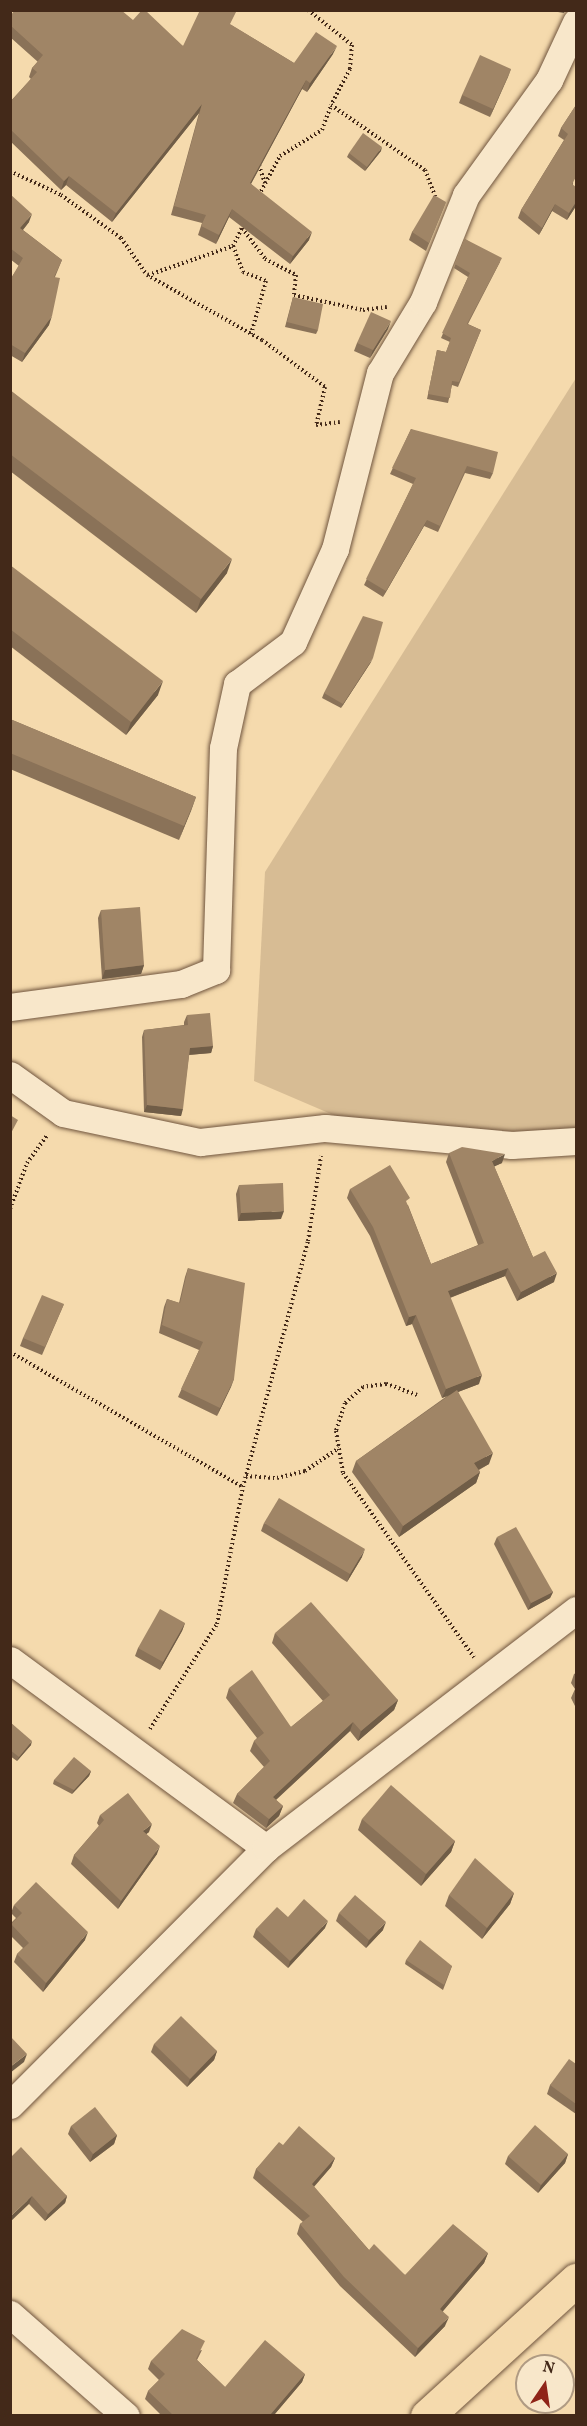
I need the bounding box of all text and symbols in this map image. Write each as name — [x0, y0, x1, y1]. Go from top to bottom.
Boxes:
north arrow — [515, 2354, 575, 2414]
text: N — [540, 2356, 557, 2380]

